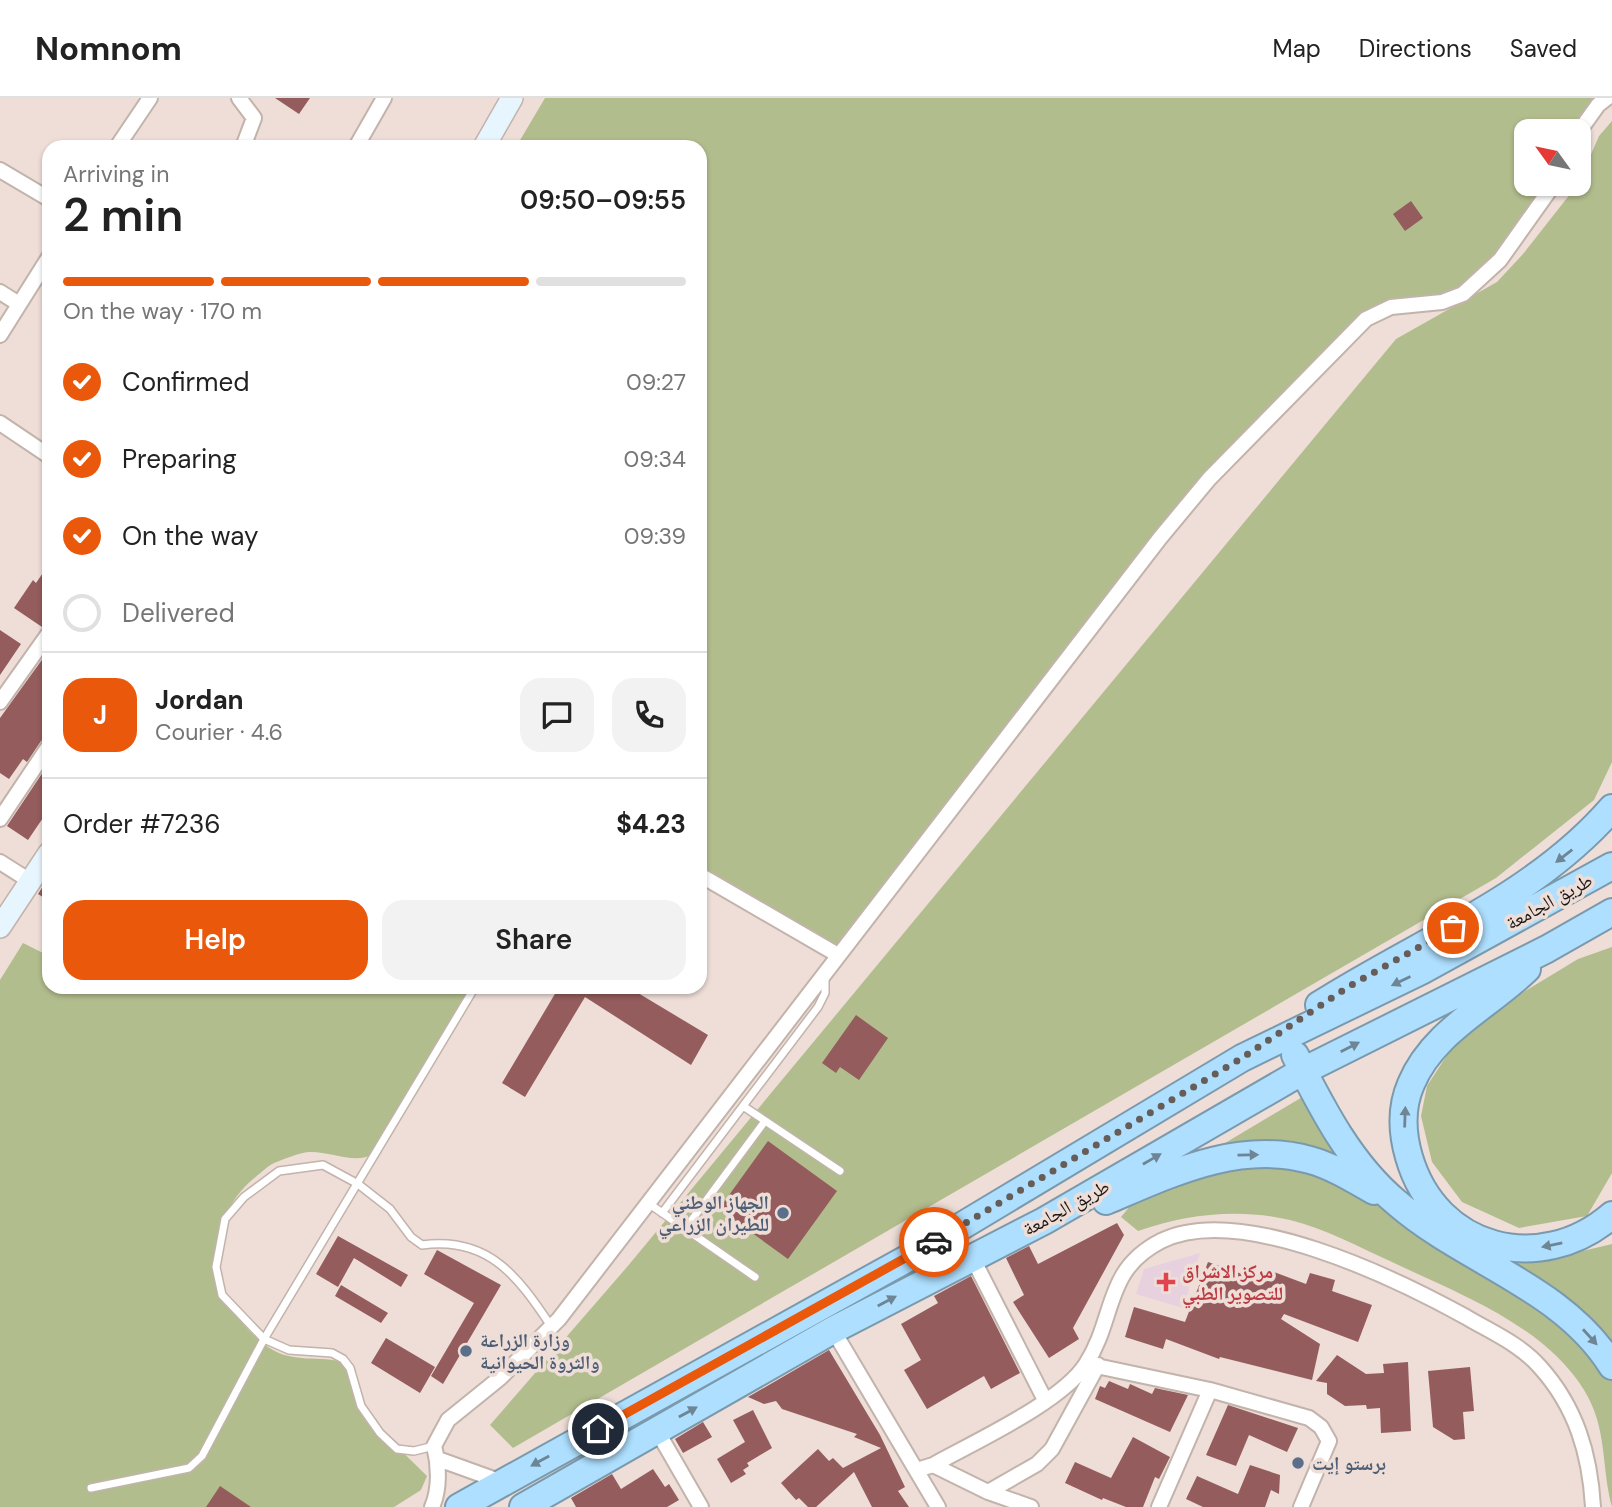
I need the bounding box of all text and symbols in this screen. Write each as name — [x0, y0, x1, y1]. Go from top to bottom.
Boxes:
text: Nomnom — [35, 27, 182, 70]
text: Map — [1273, 33, 1321, 64]
text: Directions — [1359, 33, 1472, 64]
text: Saved — [1510, 33, 1577, 64]
north arrow — [1514, 119, 1591, 196]
map controls — [1514, 119, 1591, 196]
text: Arriving in — [63, 159, 169, 189]
text: 09:50–09:55 — [520, 183, 686, 217]
text: 2 min — [63, 185, 183, 245]
text: On the way · 170 m — [63, 296, 262, 326]
icon: check — [63, 363, 101, 401]
text: Confirmed — [122, 365, 249, 399]
text: 09:27 — [626, 367, 686, 397]
icon: check — [63, 440, 101, 478]
text: Preparing — [122, 442, 237, 476]
text: 09:34 — [624, 444, 686, 474]
icon: check — [63, 517, 101, 555]
text: On the way — [122, 519, 258, 553]
text: 09:39 — [624, 521, 686, 551]
text: Delivered — [122, 596, 235, 630]
button: chat — [520, 678, 594, 752]
button: phone — [612, 678, 686, 752]
text: Jordan — [155, 683, 244, 717]
text: J — [93, 698, 107, 732]
text: Courier · 4.6 — [155, 717, 283, 747]
text: Order #7236 — [63, 807, 221, 841]
text: $4.23 — [616, 807, 686, 841]
one-way arrow — [1555, 848, 1573, 863]
street label: طريق الجامعة — [1502, 867, 1597, 935]
pin — [1423, 898, 1483, 958]
button: Help — [63, 900, 368, 980]
button: Share — [382, 900, 686, 980]
icon: bag — [1434, 909, 1472, 947]
one-way arrow — [1391, 975, 1411, 986]
one-way arrow — [1340, 1041, 1360, 1053]
one-way arrow — [1399, 1106, 1410, 1128]
one-way arrow — [1237, 1150, 1259, 1161]
one-way arrow — [1142, 1153, 1161, 1165]
street label: طريق الجامعة — [1019, 1173, 1114, 1241]
place label: الجهاز الوطني للطيران الزراعي — [659, 1190, 769, 1240]
marker: الجهاز الوطني للطيران الزراعي — [775, 1205, 791, 1221]
courier — [899, 1207, 969, 1277]
icon: car — [915, 1223, 953, 1261]
one-way arrow — [1541, 1240, 1563, 1251]
place label: مركز الاشراق للتصوير الطبي — [1182, 1259, 1283, 1309]
marker: مركز الاشراق للتصوير الطبي — [1156, 1272, 1176, 1292]
one-way arrow — [877, 1295, 896, 1307]
place label: وزارة الزراعة والثروة الحيوانية — [480, 1328, 600, 1375]
one-way arrow — [1581, 1328, 1597, 1345]
marker: وزارة الزراعة والثروة الحيوانية — [458, 1343, 474, 1359]
pin — [568, 1399, 628, 1459]
one-way arrow — [678, 1406, 697, 1418]
icon: home — [579, 1410, 617, 1448]
place label: برستو إيت — [1312, 1451, 1386, 1476]
one-way arrow — [530, 1455, 549, 1467]
marker: برستو إيت — [1290, 1455, 1306, 1471]

